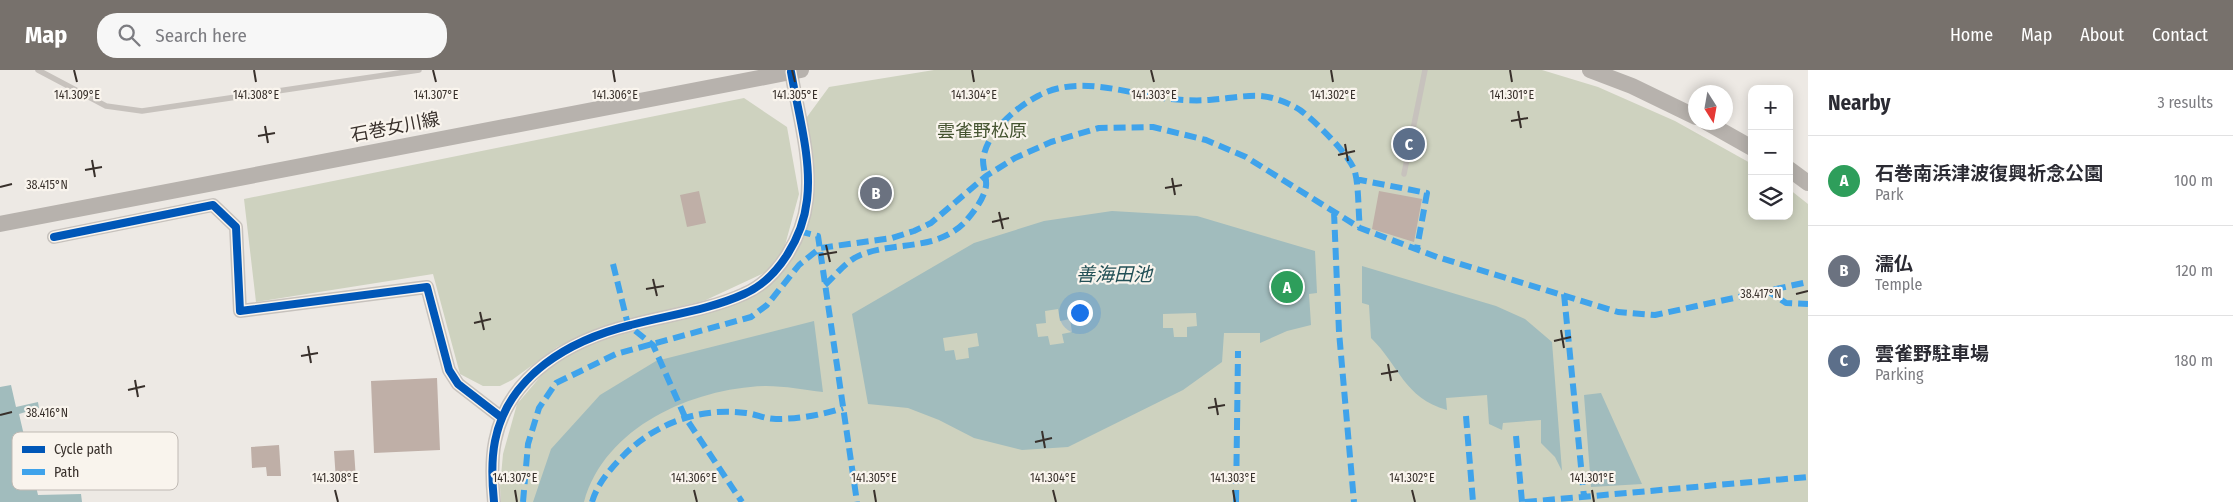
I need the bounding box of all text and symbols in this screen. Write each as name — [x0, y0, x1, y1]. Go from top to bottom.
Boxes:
search box — [97, 13, 447, 58]
text: Map — [25, 21, 67, 49]
icon: search — [115, 21, 143, 49]
text: Search here — [155, 24, 247, 47]
text: Home — [1950, 24, 1993, 46]
text: Map — [2021, 24, 2052, 46]
text: About — [2080, 24, 2124, 46]
text: Contact — [2152, 24, 2208, 46]
north arrow — [1688, 85, 1733, 130]
map controls — [1748, 85, 1793, 220]
button: + — [1748, 85, 1793, 130]
text: 141.309°E — [54, 88, 100, 102]
text: 141.308°E — [233, 88, 279, 102]
text: 141.307°E — [414, 88, 459, 102]
text: 141.306°E — [592, 88, 638, 102]
text: 141.305°E — [772, 88, 818, 102]
text: 141.304°E — [951, 88, 997, 102]
text: 141.303°E — [1131, 88, 1177, 102]
text: 141.302°E — [1310, 88, 1356, 102]
text: 141.301°E — [1490, 88, 1535, 102]
text: Nearby — [1828, 90, 1890, 116]
text: 3 results — [2157, 93, 2213, 112]
street label: 石巻女川線 — [349, 108, 441, 146]
park label: 雲雀野松原 — [937, 120, 1027, 142]
pin: C — [1393, 125, 1425, 163]
button: − — [1748, 130, 1793, 175]
text: 石巻南浜津波復興祈念公園 — [1875, 162, 2103, 185]
text: A — [1840, 171, 1848, 190]
text: 100 m — [2174, 171, 2213, 190]
pin: B — [860, 174, 892, 212]
button: layers — [1748, 175, 1793, 220]
text: 38.415°N — [26, 178, 68, 192]
text: Park — [1875, 185, 1903, 204]
text: 濡仏 — [1875, 252, 1913, 275]
text: B — [1840, 261, 1848, 280]
text: 120 m — [2175, 261, 2213, 280]
water label: 善海田池 — [1076, 263, 1154, 286]
pin: A — [1271, 268, 1303, 306]
text: Temple — [1875, 275, 1922, 294]
text: 38.417°N — [1740, 287, 1782, 301]
your location — [1067, 300, 1093, 326]
text: 雲雀野駐車場 — [1875, 342, 1989, 365]
text: C — [1840, 351, 1848, 370]
text: 180 m — [2174, 351, 2213, 370]
text: Parking — [1875, 365, 1923, 384]
text: 38.416°N — [26, 406, 68, 420]
legend — [12, 432, 178, 490]
text: Cycle path — [54, 441, 113, 458]
text: Path — [54, 464, 79, 481]
text: 141.308°E — [312, 471, 358, 485]
text: 141.307°E — [493, 471, 538, 485]
text: 141.306°E — [671, 471, 717, 485]
text: 141.305°E — [851, 471, 897, 485]
text: 141.304°E — [1030, 471, 1076, 485]
text: 141.303°E — [1210, 471, 1256, 485]
text: 141.302°E — [1389, 471, 1435, 485]
text: 141.301°E — [1570, 471, 1615, 485]

